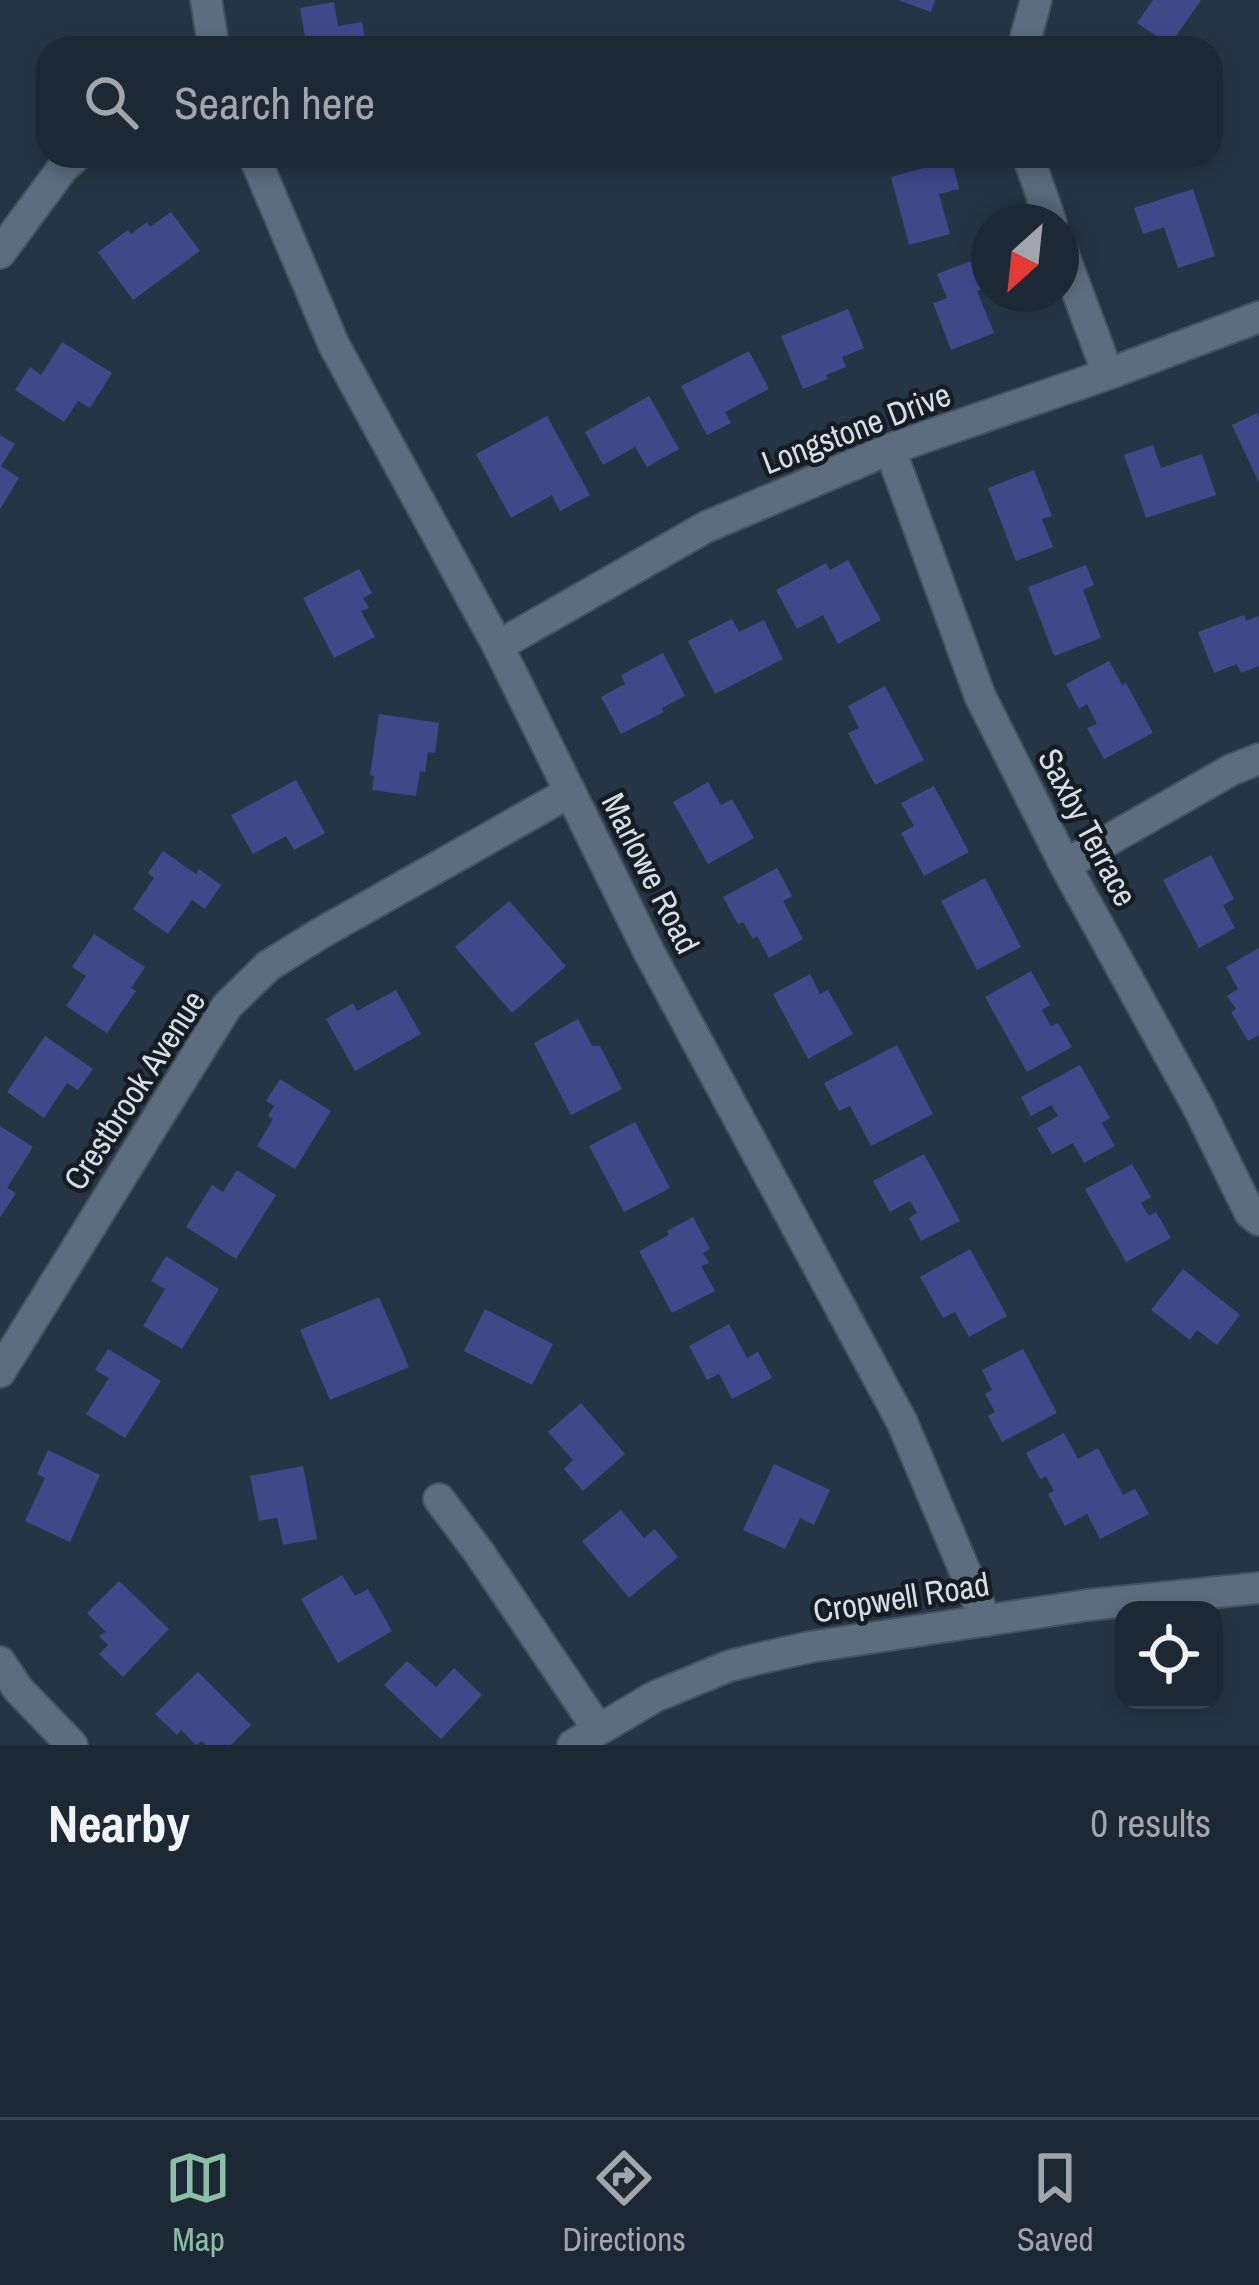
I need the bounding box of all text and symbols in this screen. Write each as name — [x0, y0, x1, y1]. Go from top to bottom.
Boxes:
search box — [36, 36, 1223, 168]
icon: search — [78, 69, 144, 135]
text: Search here — [174, 72, 375, 133]
north arrow — [971, 204, 1079, 312]
street label: Longstone Drive — [755, 372, 957, 484]
street label: Saxby Terrace — [1028, 741, 1148, 913]
street label: Marlowe Road — [592, 785, 710, 961]
street label: Crestbrook Avenue — [53, 982, 215, 1198]
street label: Cropwell Road — [810, 1561, 992, 1633]
map controls — [1115, 1601, 1223, 1709]
button: locate — [1115, 1601, 1223, 1709]
text: Nearby — [48, 1789, 190, 1858]
text: 0 results — [1090, 1797, 1211, 1849]
tab: Map — [165, 2145, 231, 2261]
tab: Directions — [562, 2145, 686, 2261]
tab: Saved — [1017, 2145, 1093, 2261]

